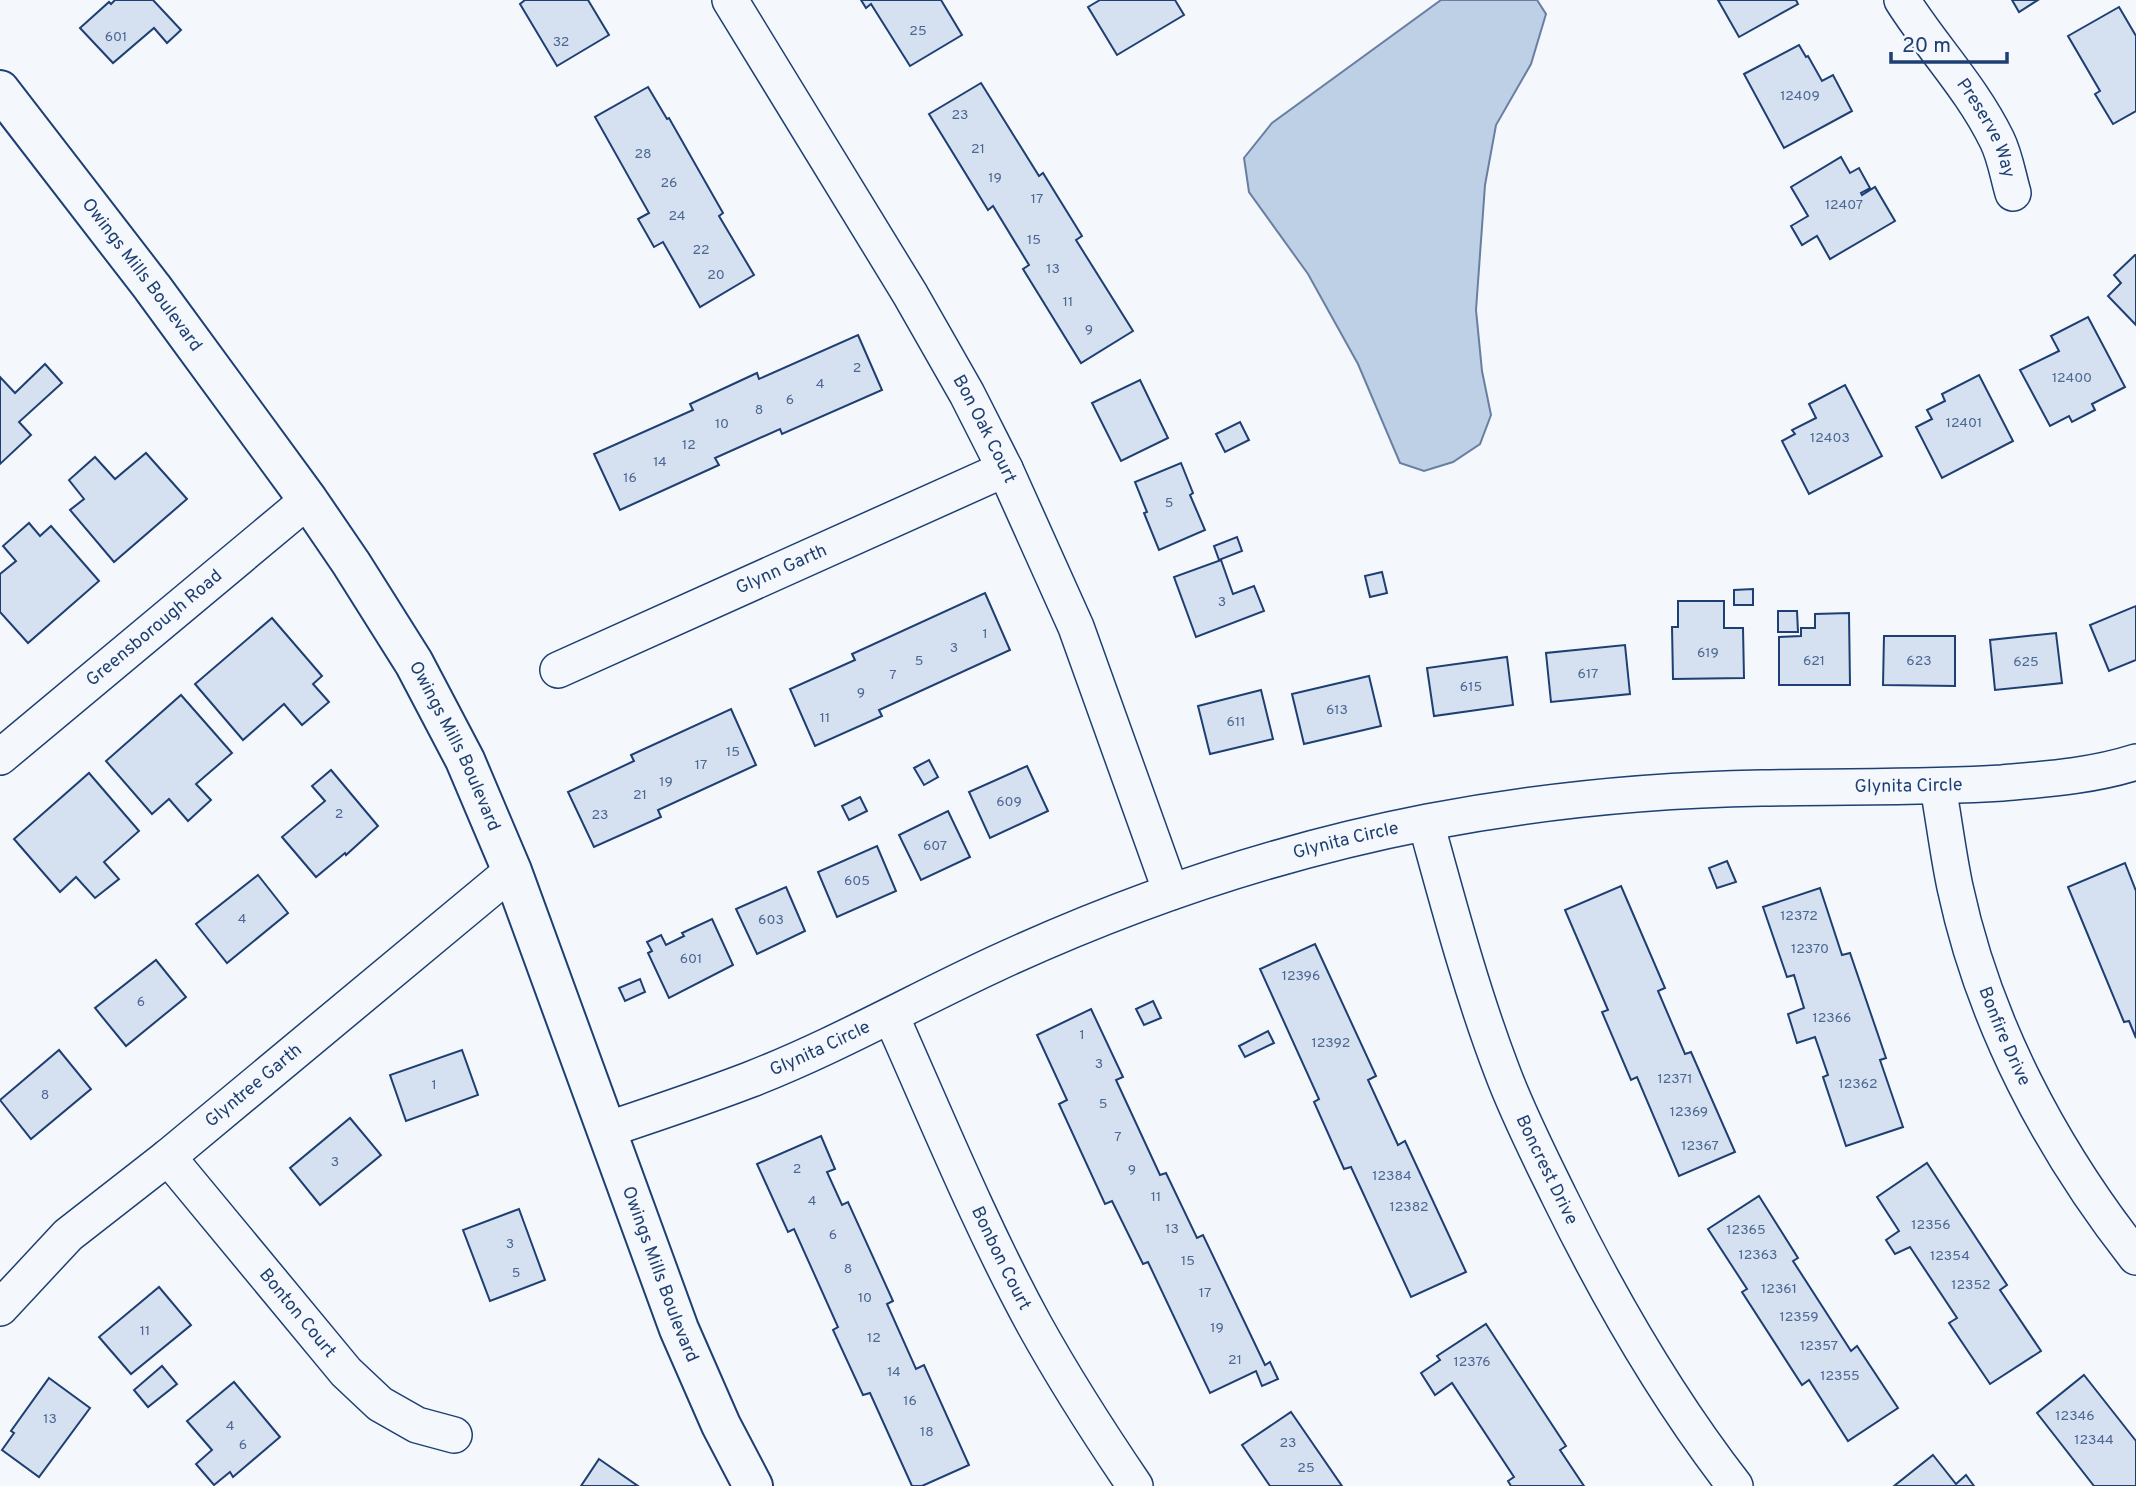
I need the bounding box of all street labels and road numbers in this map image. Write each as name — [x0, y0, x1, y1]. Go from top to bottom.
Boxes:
street label: Preserve Way — [1951, 74, 2020, 180]
street label: Owings Mills Boulevard — [76, 194, 207, 356]
street label: Bon Oak Court — [947, 371, 1021, 487]
street label: Glynn Garth — [732, 539, 831, 600]
street label: Greensborough Road — [81, 565, 227, 692]
street label: Owings Mills Boulevard — [404, 657, 505, 835]
street label: Glynita Circle — [1854, 773, 1963, 798]
street label: Glynita Circle — [1290, 817, 1401, 865]
street label: Bonfire Drive — [1973, 984, 2036, 1090]
street label: Glynita Circle — [766, 1016, 874, 1082]
street label: Glyntree Garth — [200, 1039, 307, 1133]
street label: Boncrest Drive — [1510, 1111, 1583, 1229]
street label: Owings Mills Boulevard — [616, 1183, 704, 1366]
street label: Bonbon Court — [965, 1203, 1036, 1314]
street label: Bonton Court — [254, 1264, 341, 1363]

